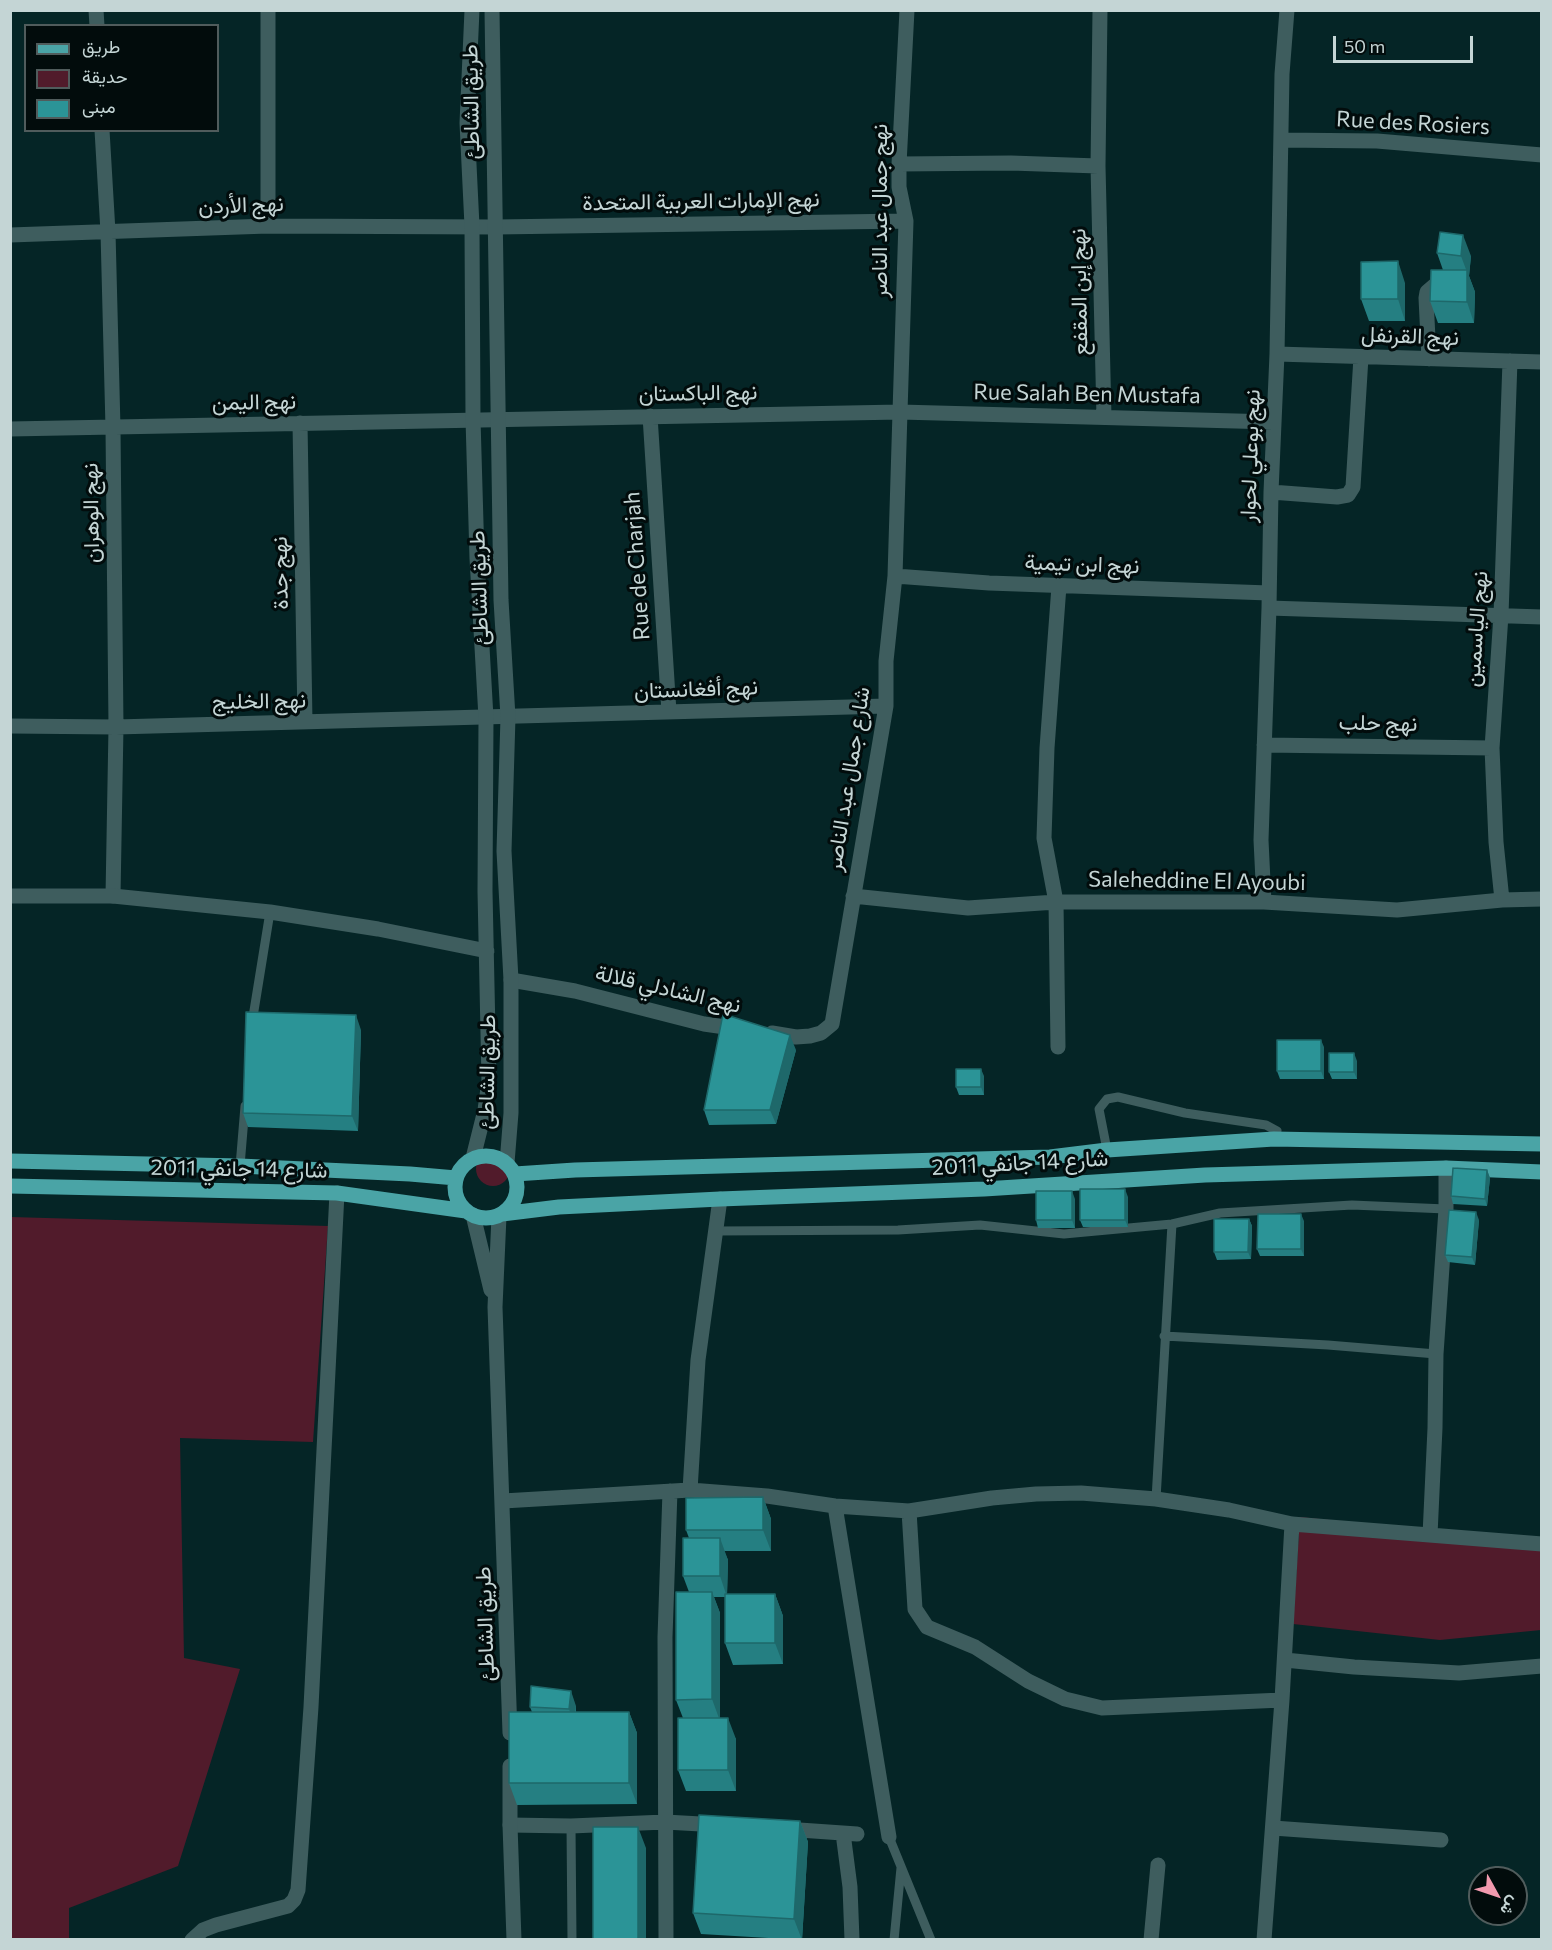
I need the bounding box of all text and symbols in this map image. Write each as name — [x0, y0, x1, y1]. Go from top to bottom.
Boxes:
legend — [24, 24, 219, 132]
scale bar — [1336, 24, 1476, 62]
text: طريق — [82, 35, 120, 57]
text: 50 m — [1344, 35, 1385, 57]
street label: طريق الشاطئ — [457, 44, 485, 160]
text: حديقة — [82, 65, 128, 87]
text: مبنى — [82, 95, 116, 117]
street label: Rue des Rosiers — [1335, 106, 1491, 140]
street label: نهج جمال عبد الناصر — [867, 124, 893, 298]
street label: نهج الإمارات العربية المتحدة — [582, 186, 820, 216]
street label: نهج الأردن — [198, 190, 284, 220]
street label: نهج إبن المقفع — [1065, 228, 1093, 356]
street label: نهج القرنفل — [1361, 321, 1459, 351]
street label: نهج الباكستان — [638, 379, 758, 407]
street label: Rue Salah Ben Mustafa — [973, 379, 1201, 409]
street label: نهج اليمن — [212, 388, 296, 416]
street label: نهج بوعلي لحوار — [1234, 389, 1266, 523]
street label: نهج الوهران — [77, 463, 105, 563]
street label: Rue de Charjah — [619, 491, 655, 641]
street label: طريق الشاطئ — [464, 530, 494, 646]
street label: نهج جدة — [266, 536, 294, 610]
street label: نهج ابن تيمية — [1024, 549, 1140, 579]
street label: نهج الياسمين — [1459, 570, 1493, 688]
street label: نهج أفغانستان — [634, 674, 758, 704]
street label: شارع جمال عبد الناصر — [820, 685, 876, 873]
street label: نهج الخليج — [212, 687, 306, 715]
street label: نهج حلب — [1338, 709, 1418, 737]
street label: Saleheddine El Ayoubi — [1088, 866, 1306, 896]
street label: نهج الشادلي قلالة — [593, 959, 743, 1019]
street label: طريق الشاطئ — [473, 1014, 501, 1130]
street label: شارع 14 جانفي 2011 — [931, 1145, 1109, 1181]
street label: شارع 14 جانفي 2011 — [150, 1154, 328, 1184]
street label: طريق الشاطئ — [470, 1566, 500, 1682]
north arrow — [1468, 1866, 1528, 1926]
text: ش — [1497, 1893, 1524, 1920]

